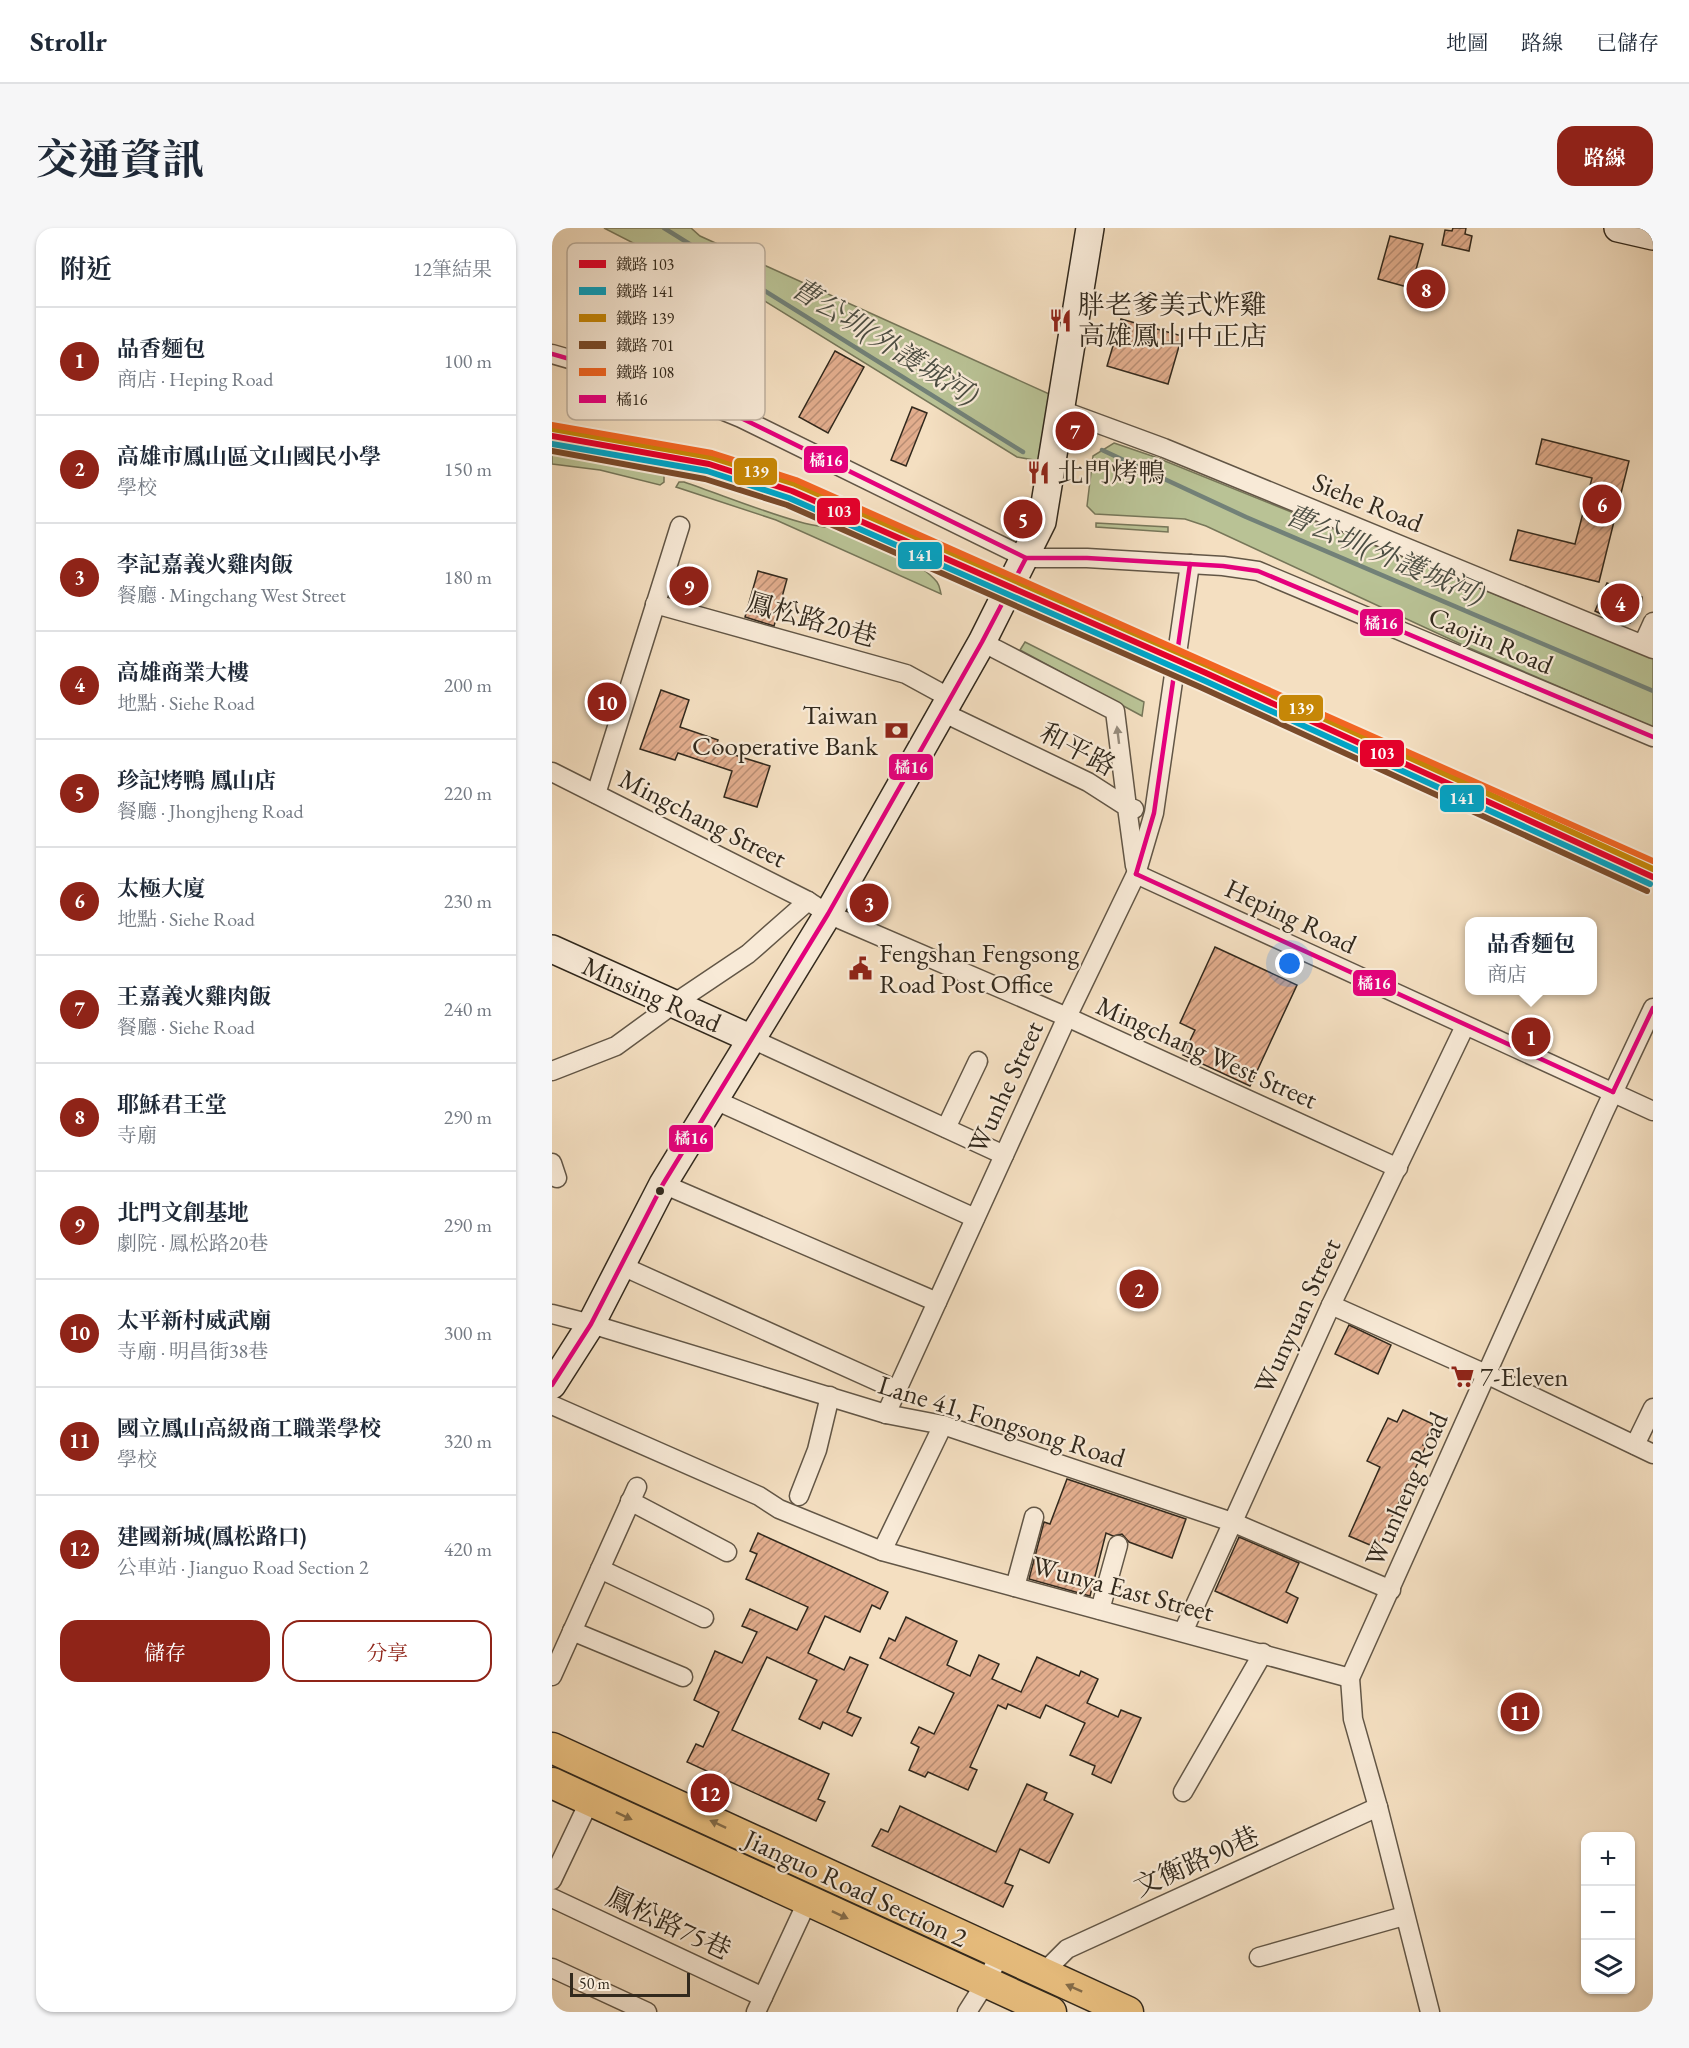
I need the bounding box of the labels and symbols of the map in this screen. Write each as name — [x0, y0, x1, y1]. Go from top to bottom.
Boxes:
legend — [567, 243, 765, 420]
text: 鐵路 103 — [616, 254, 675, 275]
pin: 8 — [1406, 266, 1446, 312]
water label: 曹公圳(外護城河) — [785, 269, 985, 413]
text: 鐵路 141 — [616, 281, 674, 302]
place label: 胖老爹美式炸雞 高雄鳳山中正店 — [1078, 287, 1267, 353]
restaurant icon: 胖老爹美式炸雞 高雄鳳山中正店 — [1047, 307, 1073, 333]
text: 鐵路 139 — [616, 308, 675, 329]
text: 鐵路 701 — [616, 335, 674, 356]
text: 鐵路 108 — [616, 362, 675, 383]
text: 橘16 — [616, 389, 648, 410]
pin: 7 — [1056, 408, 1094, 454]
line badge: 橘16 — [803, 445, 849, 474]
text: 橘16 — [810, 450, 843, 471]
place label: 北門烤鴨 — [1057, 455, 1165, 490]
line badge: 139 — [733, 457, 778, 486]
restaurant icon: 北門烤鴨 — [1026, 459, 1052, 485]
text: 139 — [743, 461, 769, 482]
street label: Siehe Road — [1308, 464, 1429, 540]
pin: 6 — [1582, 482, 1622, 526]
pin: 5 — [1004, 496, 1042, 542]
water label: 曹公圳(外護城河) — [1280, 496, 1491, 612]
line badge: 103 — [816, 497, 861, 526]
text: 103 — [826, 501, 852, 522]
line badge: 141 — [897, 541, 943, 570]
text: 141 — [907, 545, 933, 566]
pin: 9 — [670, 564, 708, 608]
pin: 4 — [1600, 580, 1640, 626]
street label: 鳳松路20巷 — [743, 584, 881, 654]
street label: Caojin Road — [1423, 598, 1559, 682]
line badge: 橘16 — [1359, 608, 1404, 637]
text: 橘16 — [1365, 613, 1398, 634]
pin: 10 — [588, 680, 626, 724]
line badge: 139 — [1278, 694, 1324, 722]
place label: Taiwan Cooperative Bank — [692, 697, 878, 763]
text: 139 — [1288, 698, 1314, 719]
street label: 和平路 — [1034, 715, 1122, 783]
bank icon: Taiwan Cooperative Bank — [883, 717, 909, 743]
one-way arrow — [1113, 725, 1122, 744]
line badge: 103 — [1359, 739, 1405, 768]
text: 103 — [1369, 743, 1395, 764]
line badge: 橘16 — [888, 753, 934, 781]
text: 橘16 — [895, 757, 928, 778]
street label: Mingchang Street — [613, 761, 793, 875]
line badge: 141 — [1439, 784, 1485, 813]
text: 141 — [1449, 788, 1475, 809]
street label: Heping Road — [1220, 870, 1363, 962]
pin: 3 — [850, 880, 888, 926]
place label: Fengshan Fengsong Road Post Office — [879, 935, 1079, 1001]
street label: Minsing Road — [577, 948, 727, 1040]
your location — [1275, 949, 1304, 978]
public building icon: Fengshan Fengsong Road Post Office — [848, 955, 874, 981]
line badge: 橘16 — [1352, 969, 1397, 997]
text: 橘16 — [1358, 973, 1391, 994]
street label: Mingchang West Street — [1091, 988, 1324, 1117]
pin: 1 — [1512, 1014, 1550, 1060]
street label: Wunhe Street — [959, 1015, 1051, 1159]
line badge: 橘16 — [668, 1124, 714, 1153]
text: 橘16 — [675, 1128, 708, 1149]
unlabelled marker — [654, 1185, 666, 1197]
street label: Wunyuan Street — [1246, 1232, 1349, 1400]
pin: 2 — [1120, 1266, 1158, 1312]
place label: 7-Eleven — [1480, 1359, 1569, 1394]
supermarket icon: 7-Eleven — [1449, 1363, 1475, 1389]
street label: Lane 41, Fongsong Road — [874, 1367, 1130, 1475]
street label: Wunheng Road — [1356, 1406, 1456, 1572]
street label: Wunya East Street — [1028, 1547, 1218, 1629]
pin: 11 — [1500, 1690, 1540, 1734]
pin: 12 — [690, 1770, 730, 1816]
one-way arrow — [616, 1811, 633, 1820]
street label: 文衡路90巷 — [1128, 1818, 1264, 1904]
one-way arrow — [710, 1820, 727, 1829]
street label: Jianguo Road Section 2 — [737, 1820, 973, 1955]
street label: 鳳松路75巷 — [601, 1879, 737, 1967]
one-way arrow — [831, 1910, 848, 1919]
scale bar — [570, 1970, 690, 1998]
one-way arrow — [1066, 1983, 1083, 1992]

